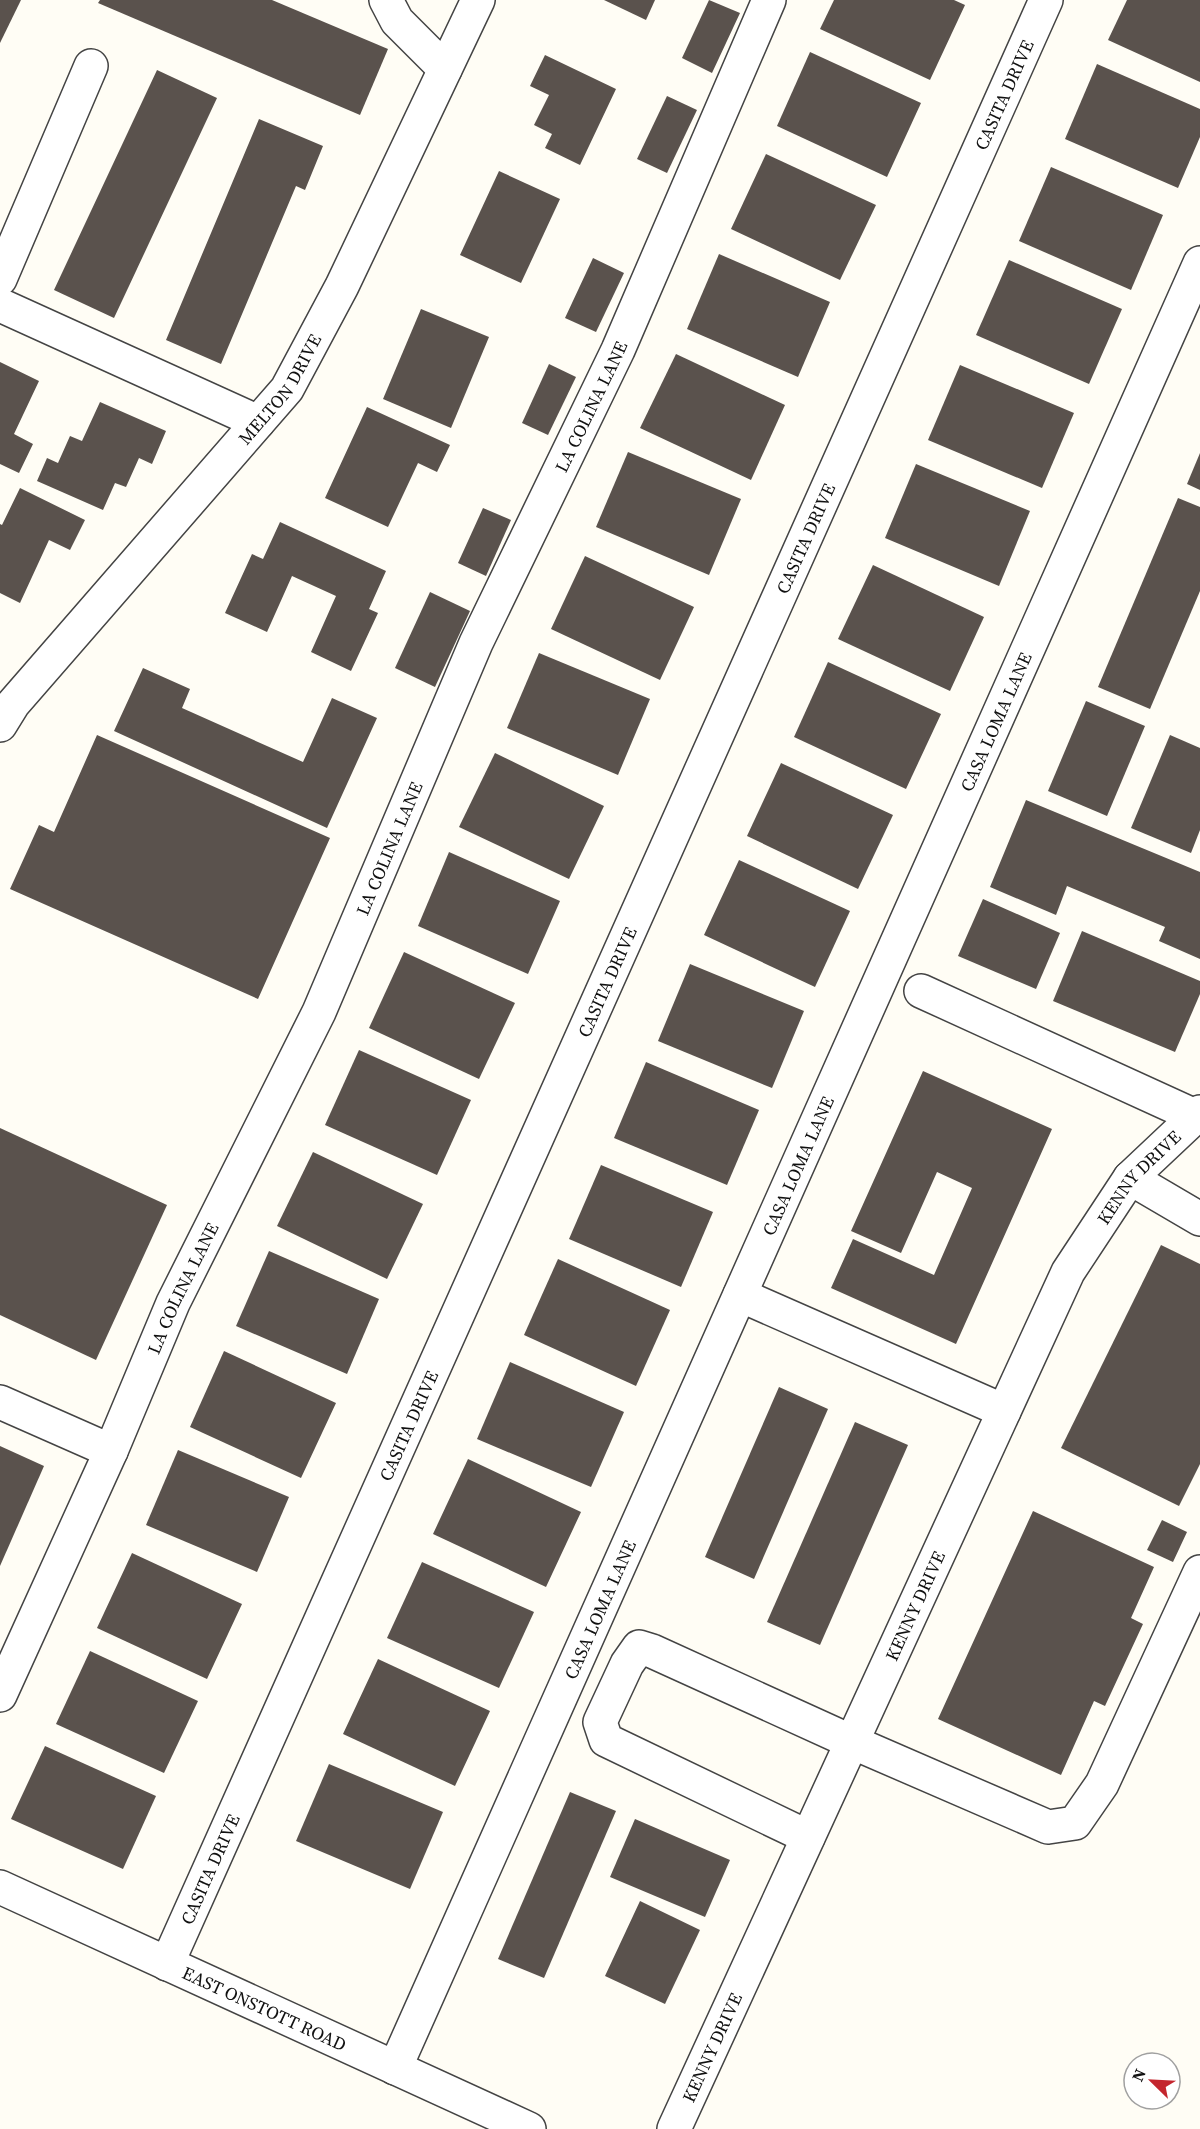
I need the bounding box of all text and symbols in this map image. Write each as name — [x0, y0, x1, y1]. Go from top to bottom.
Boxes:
street label: CASITA DRIVE — [968, 35, 1039, 154]
street label: MELTON DRIVE — [232, 329, 327, 450]
street label: LA COLINA LANE — [548, 337, 633, 476]
street label: CASITA DRIVE — [769, 479, 841, 597]
street label: CASA LOMA LANE — [953, 648, 1037, 795]
street label: LA COLINA LANE — [349, 778, 428, 919]
street label: CASITA DRIVE — [571, 923, 642, 1041]
street label: CASA LOMA LANE — [755, 1092, 839, 1239]
street label: KENNY DRIVE — [1090, 1124, 1186, 1229]
street label: LA COLINA LANE — [141, 1218, 224, 1358]
street label: CASITA DRIVE — [372, 1366, 444, 1485]
street label: CASA LOMA LANE — [558, 1536, 641, 1683]
street label: KENNY DRIVE — [879, 1547, 951, 1665]
street label: CASITA DRIVE — [174, 1810, 245, 1928]
street label: EAST ONSTOTT ROAD — [178, 1960, 351, 2056]
street label: KENNY DRIVE — [676, 1988, 748, 2106]
north arrow — [1122, 2051, 1182, 2111]
text: N — [1126, 2065, 1151, 2085]

